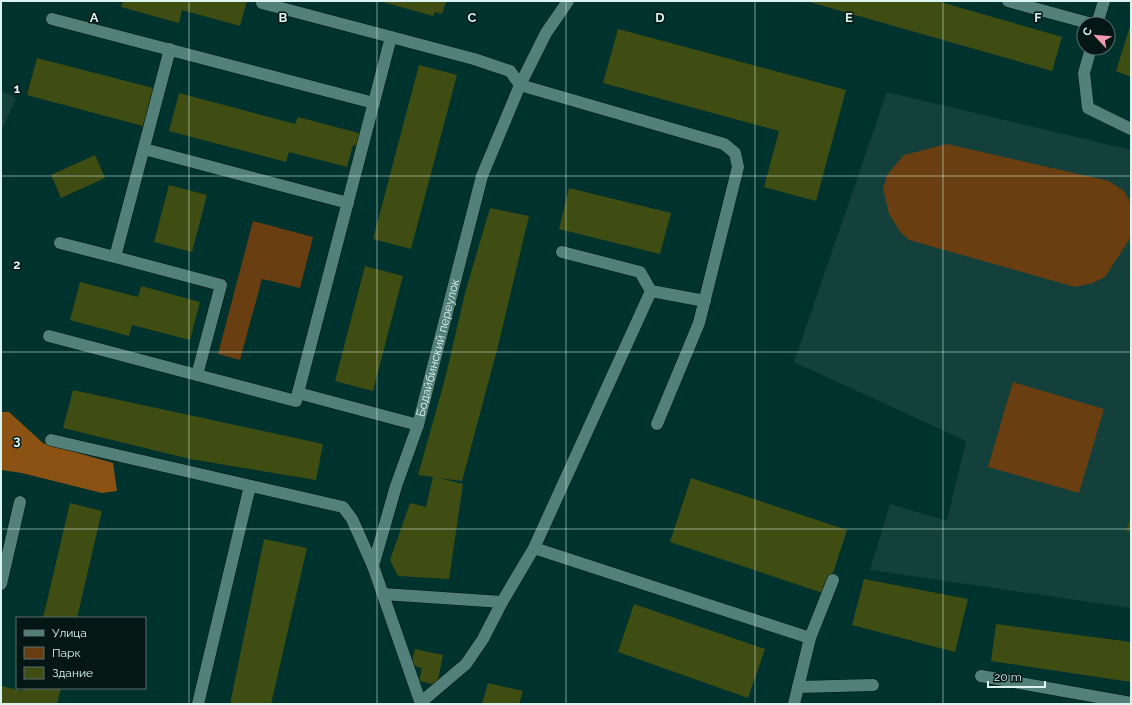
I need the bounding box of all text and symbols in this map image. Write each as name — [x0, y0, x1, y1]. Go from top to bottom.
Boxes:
text: A — [90, 10, 99, 25]
text: B — [279, 10, 288, 25]
text: C — [468, 10, 477, 25]
text: D — [655, 10, 665, 25]
text: E — [845, 10, 853, 25]
text: F — [1034, 10, 1042, 25]
north arrow — [1076, 16, 1116, 56]
text: С — [1080, 25, 1095, 38]
text: 1 — [14, 81, 21, 96]
text: 2 — [13, 257, 21, 272]
street label: Бодайбинский переулок — [413, 277, 462, 418]
text: 3 — [13, 433, 21, 448]
legend — [16, 617, 146, 689]
text: Улица — [52, 626, 87, 640]
text: Парк — [52, 646, 81, 660]
scale bar — [988, 663, 1045, 689]
text: Здание — [52, 666, 93, 680]
text: 20 m — [994, 670, 1022, 684]

